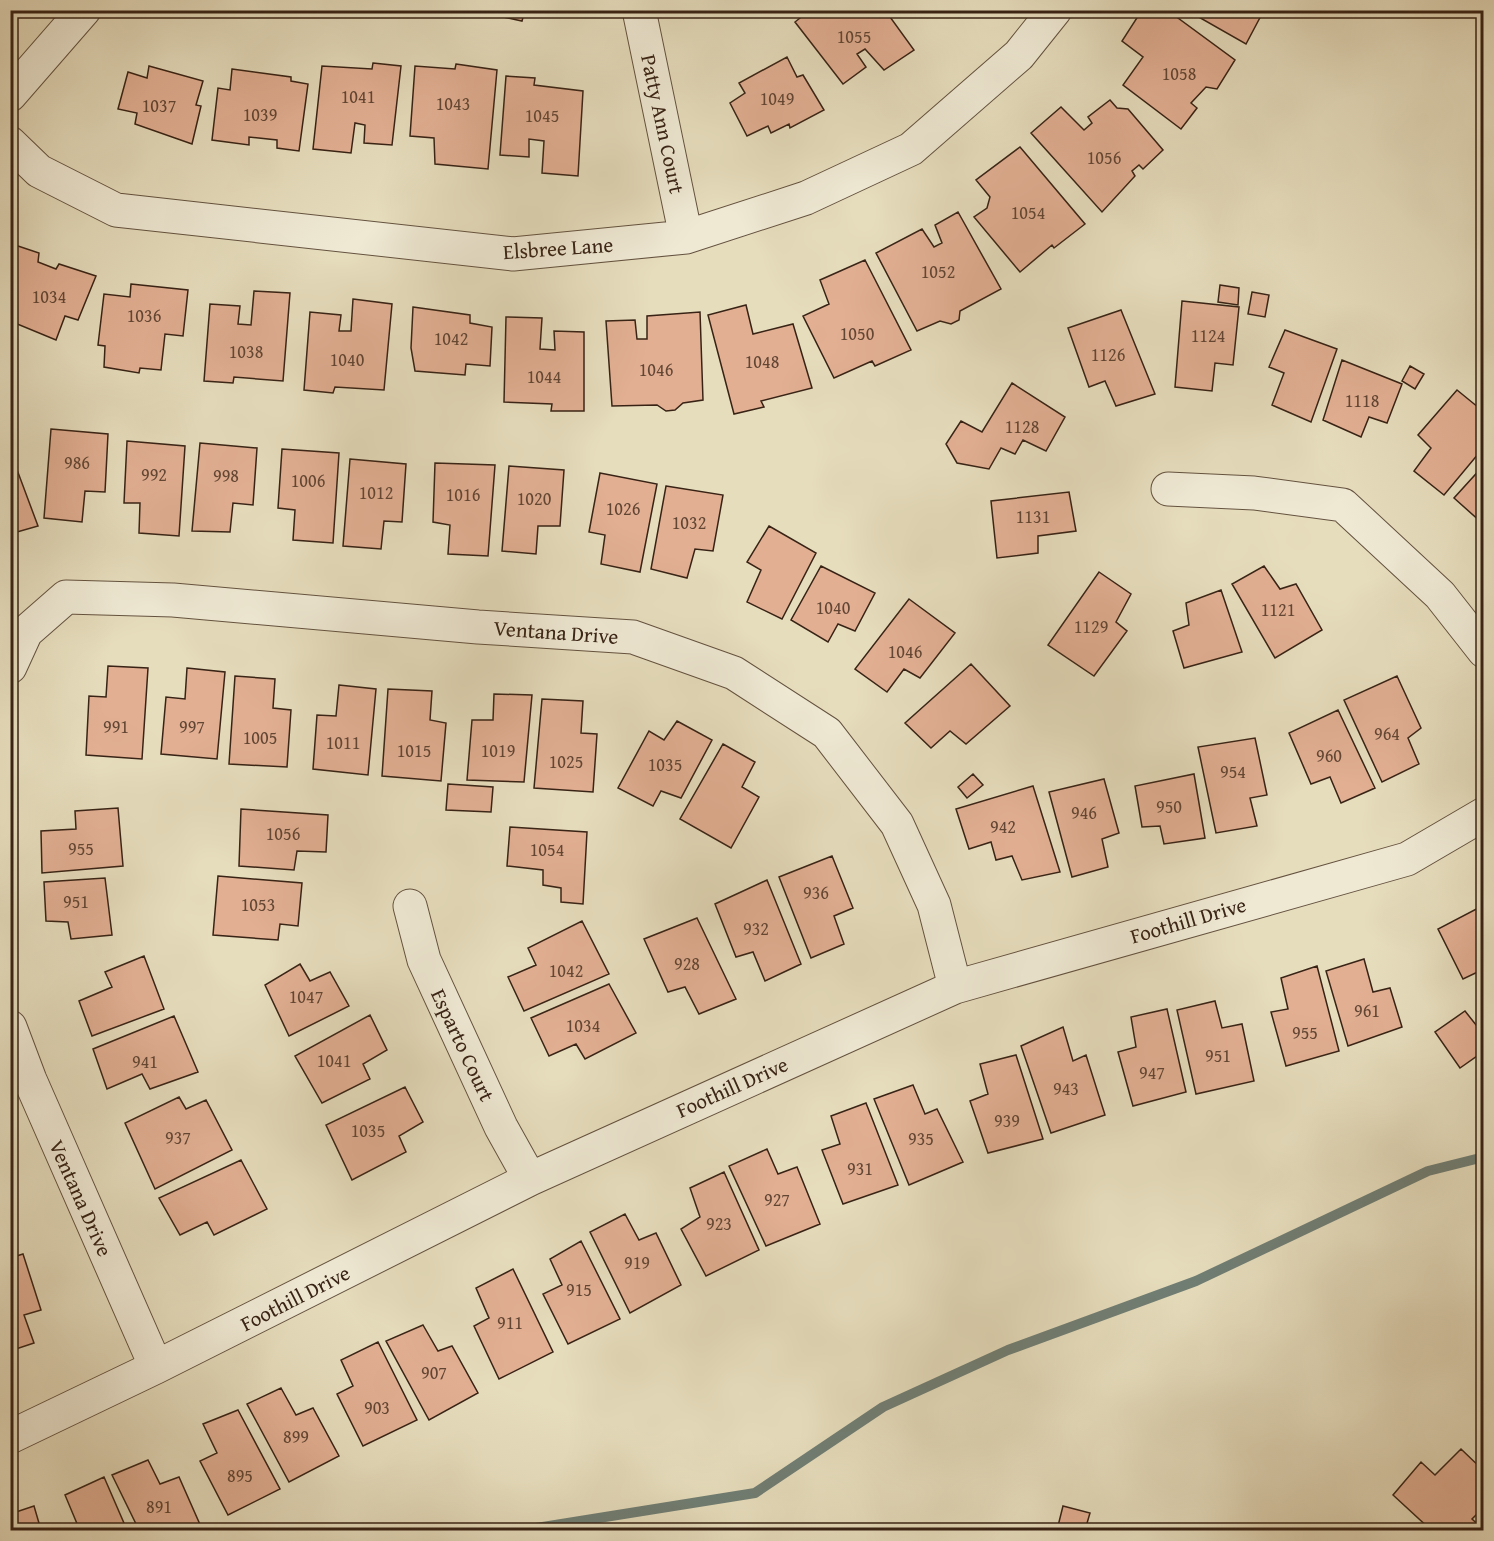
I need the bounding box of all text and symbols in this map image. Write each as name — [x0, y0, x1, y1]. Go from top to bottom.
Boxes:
house number: 1055 — [837, 23, 871, 50]
street label: Patty Ann Court — [633, 52, 693, 197]
house number: 1058 — [1162, 60, 1196, 87]
house number: 1041 — [341, 83, 375, 110]
house number: 1049 — [760, 85, 794, 112]
house number: 1043 — [436, 90, 470, 117]
house number: 1037 — [142, 92, 176, 119]
house number: 1039 — [243, 101, 277, 128]
house number: 1045 — [525, 102, 559, 129]
house number: 1056 — [1087, 144, 1121, 171]
house number: 1054 — [1011, 199, 1045, 226]
street label: Elsbree Lane — [502, 229, 614, 267]
house number: 1052 — [921, 258, 955, 285]
house number: 1034 — [32, 283, 66, 310]
house number: 1036 — [127, 302, 161, 329]
house number: 1050 — [840, 320, 875, 347]
house number: 1124 — [1191, 322, 1225, 349]
house number: 1042 — [434, 325, 468, 352]
house number: 1038 — [229, 338, 263, 365]
house number: 1126 — [1091, 341, 1125, 368]
house number: 1040 — [330, 346, 365, 373]
house number: 1048 — [745, 348, 779, 375]
house number: 1046 — [639, 356, 673, 383]
house number: 1044 — [527, 363, 561, 390]
house number: 1118 — [1345, 387, 1379, 414]
house number: 1128 — [1005, 413, 1039, 440]
house number: 986 — [64, 449, 90, 476]
house number: 992 — [141, 461, 167, 488]
house number: 998 — [213, 462, 239, 489]
house number: 1006 — [291, 467, 325, 494]
house number: 1012 — [359, 479, 393, 506]
house number: 1016 — [446, 481, 480, 508]
house number: 1020 — [517, 485, 552, 512]
house number: 1026 — [606, 495, 640, 522]
house number: 1131 — [1016, 503, 1050, 530]
house number: 1032 — [672, 509, 706, 536]
house number: 1040 — [816, 594, 851, 621]
house number: 1121 — [1261, 596, 1295, 623]
street label: Ventana Drive — [493, 612, 620, 652]
house number: 1129 — [1074, 613, 1108, 640]
house number: 1046 — [888, 638, 922, 665]
house number: 991 — [103, 713, 129, 740]
house number: 997 — [179, 713, 205, 740]
house number: 964 — [1374, 720, 1400, 747]
house number: 1005 — [243, 724, 277, 751]
house number: 1011 — [326, 729, 360, 756]
house number: 1015 — [397, 737, 431, 764]
house number: 1019 — [481, 737, 515, 764]
house number: 960 — [1316, 742, 1342, 769]
house number: 1025 — [549, 748, 583, 775]
house number: 1035 — [648, 751, 682, 778]
house number: 954 — [1220, 758, 1246, 785]
house number: 950 — [1156, 793, 1182, 820]
house number: 946 — [1071, 799, 1097, 826]
house number: 942 — [990, 813, 1016, 840]
house number: 1056 — [266, 820, 300, 847]
house number: 955 — [68, 835, 94, 862]
house number: 1054 — [530, 836, 564, 863]
house number: 936 — [803, 879, 829, 906]
house number: 951 — [63, 888, 89, 915]
street label: Foothill Drive — [1126, 889, 1250, 951]
house number: 1053 — [241, 891, 275, 918]
house number: 932 — [743, 915, 769, 942]
house number: 928 — [674, 950, 700, 977]
house number: 1042 — [549, 957, 583, 984]
house number: 1047 — [289, 983, 323, 1010]
street label: Esparto Court — [423, 984, 503, 1107]
house number: 961 — [1354, 997, 1380, 1024]
house number: 1034 — [566, 1012, 600, 1039]
house number: 955 — [1292, 1019, 1318, 1046]
house number: 951 — [1205, 1042, 1231, 1069]
house number: 1041 — [317, 1047, 351, 1074]
house number: 941 — [132, 1048, 158, 1075]
street label: Foothill Drive — [671, 1048, 793, 1125]
house number: 947 — [1139, 1059, 1165, 1086]
house number: 943 — [1053, 1075, 1079, 1102]
house number: 939 — [994, 1107, 1020, 1134]
house number: 1035 — [351, 1117, 385, 1144]
house number: 937 — [165, 1124, 191, 1151]
house number: 935 — [908, 1125, 934, 1152]
street label: Ventana Drive — [41, 1135, 121, 1262]
house number: 931 — [847, 1155, 873, 1182]
house number: 927 — [764, 1186, 790, 1213]
house number: 923 — [706, 1210, 732, 1237]
house number: 919 — [624, 1249, 650, 1276]
street label: Foothill Drive — [235, 1257, 355, 1339]
house number: 915 — [566, 1276, 592, 1303]
house number: 911 — [497, 1309, 523, 1336]
house number: 907 — [421, 1359, 447, 1386]
house number: 903 — [364, 1394, 390, 1421]
house number: 899 — [283, 1423, 309, 1450]
house number: 895 — [227, 1462, 253, 1489]
house number: 891 — [146, 1493, 172, 1520]

